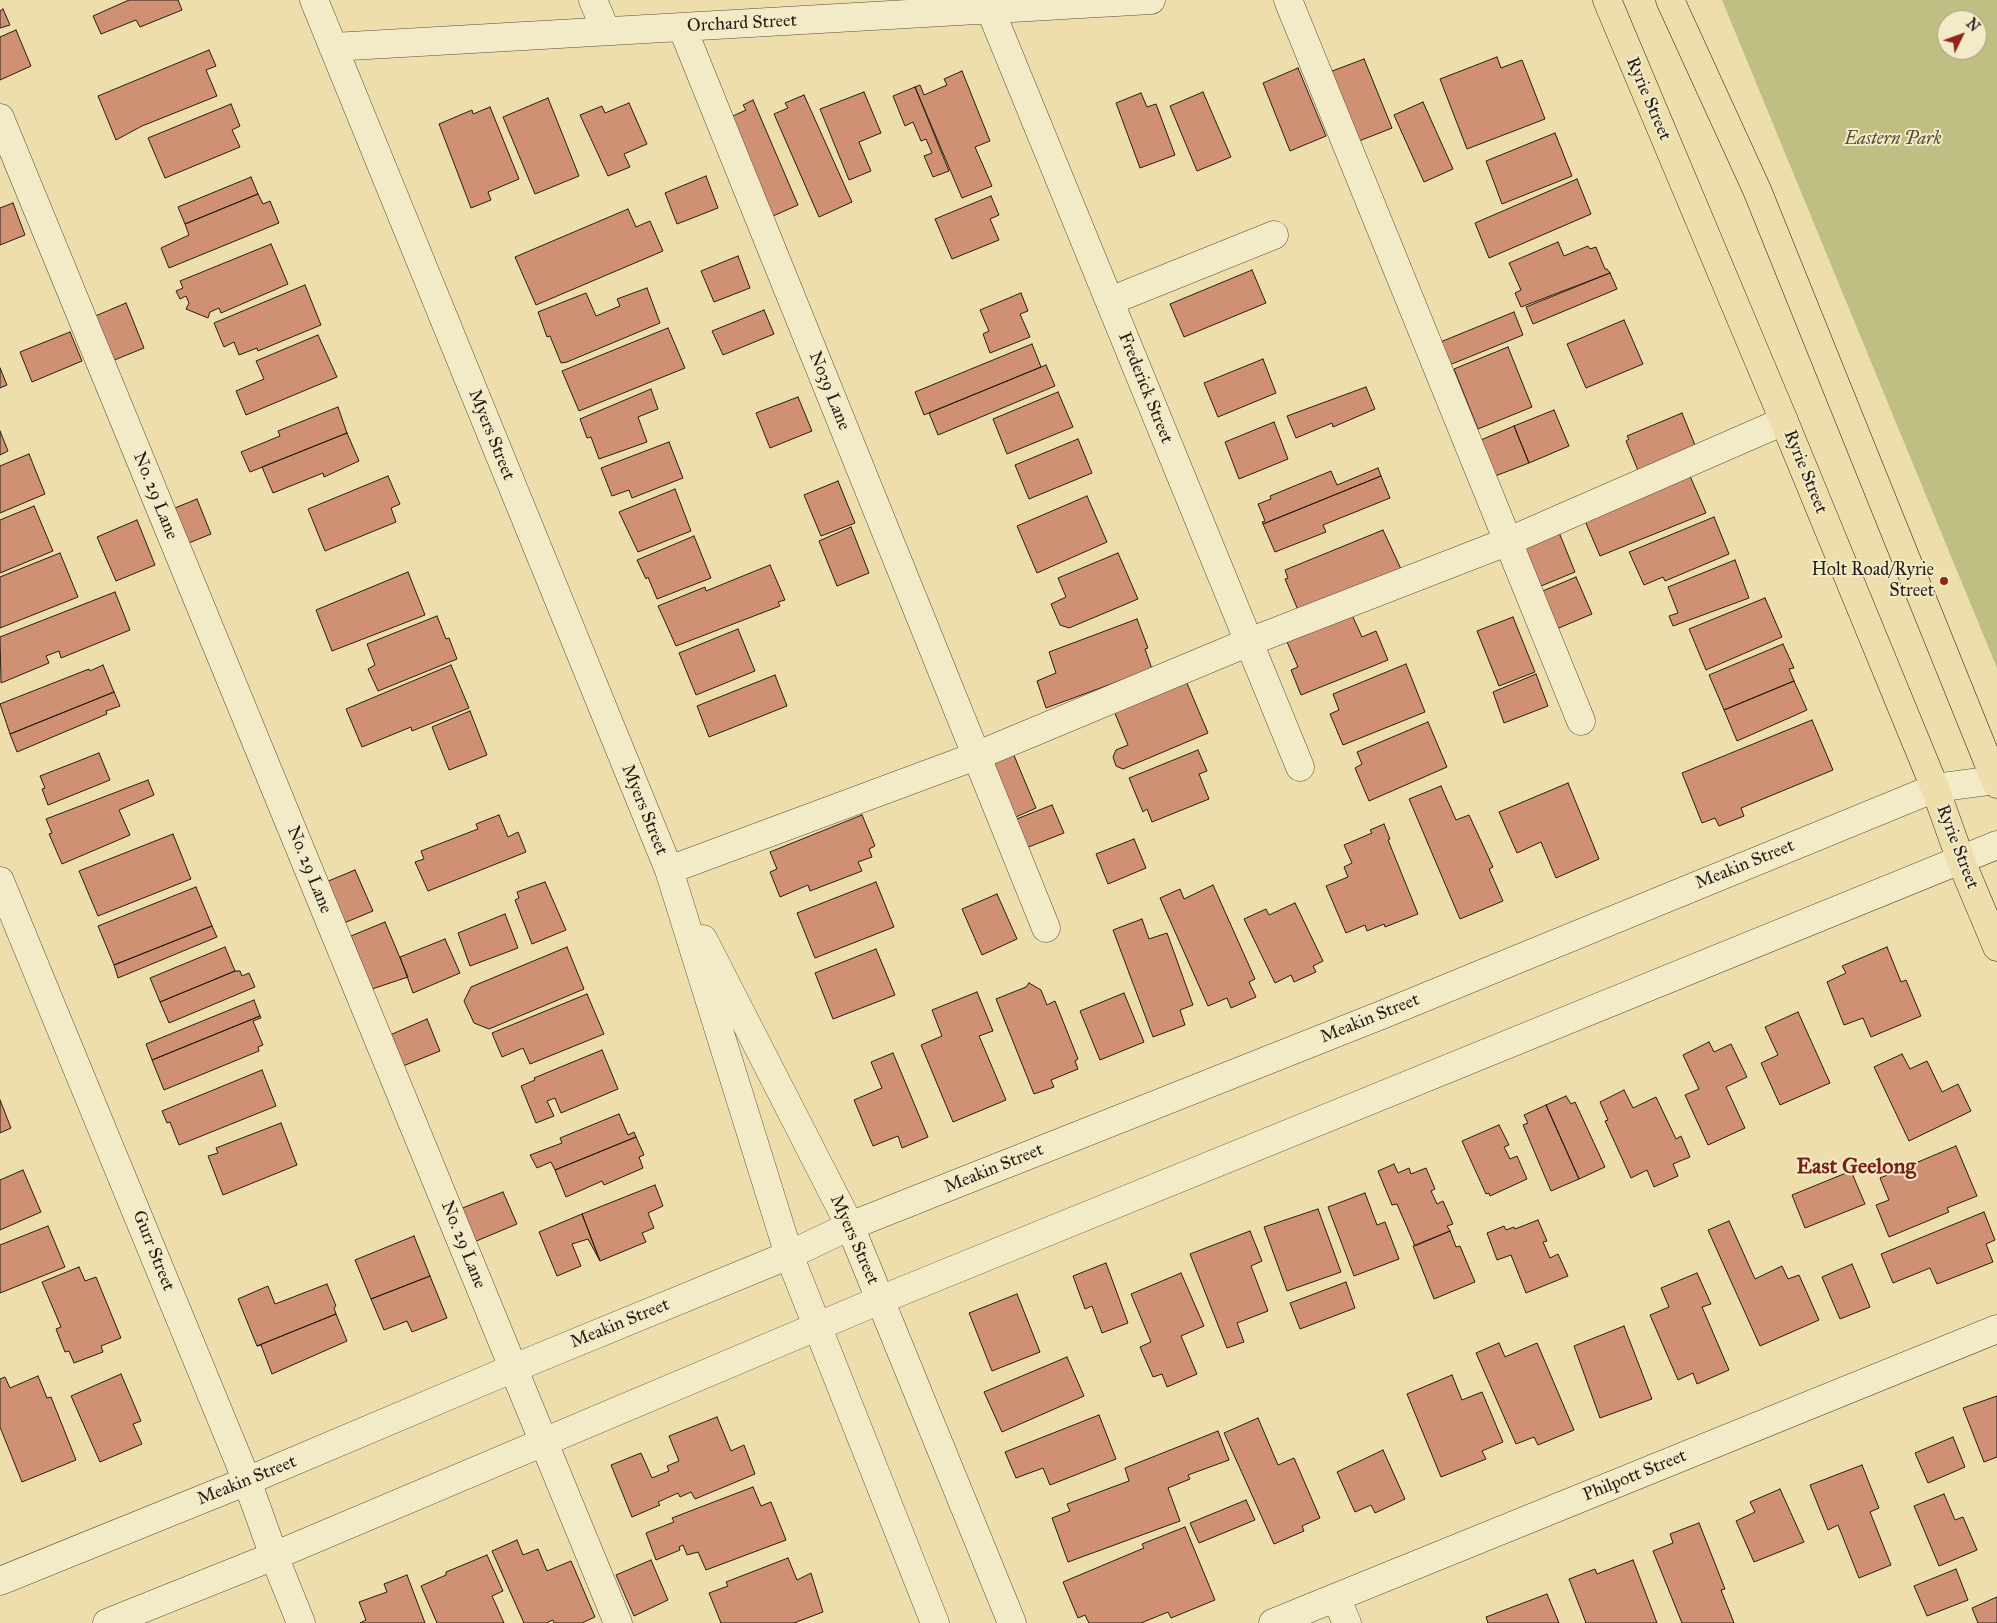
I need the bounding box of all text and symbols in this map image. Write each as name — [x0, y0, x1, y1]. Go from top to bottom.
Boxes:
street label: Orchard Street — [687, 10, 797, 38]
north arrow — [1937, 10, 1987, 60]
text: N — [1962, 15, 1983, 35]
street label: Ryrie Street — [1621, 54, 1675, 144]
park label: Eastern Park — [1844, 129, 1942, 151]
street label: Frederick Street — [1113, 329, 1177, 447]
street label: No39 Lane — [803, 348, 855, 434]
street label: Myers Street — [463, 387, 519, 483]
street label: Ryrie Street — [1778, 427, 1832, 517]
street label: No. 29 Lane — [128, 449, 182, 543]
place label: Holt Road/Ryrie Street — [1811, 560, 1934, 602]
marker: Holt Road/Ryrie Street — [1938, 575, 1950, 587]
street label: Myers Street — [616, 762, 672, 858]
street label: Ryrie Street — [1931, 802, 1983, 892]
street label: No. 29 Lane — [282, 823, 336, 917]
street label: Meakin Street — [1692, 835, 1798, 895]
street label: Meakin Street — [1317, 989, 1423, 1049]
street label: Meakin Street — [941, 1139, 1047, 1199]
district label: East Geelong — [1796, 1155, 1916, 1181]
street label: Myers Street — [825, 1192, 883, 1288]
street label: No. 29 Lane — [436, 1198, 490, 1292]
street label: Gurr Street — [127, 1208, 179, 1294]
street label: Meakin Street — [567, 1294, 673, 1354]
street label: Philpott Street — [1580, 1445, 1690, 1507]
street label: Meakin Street — [194, 1451, 300, 1511]

